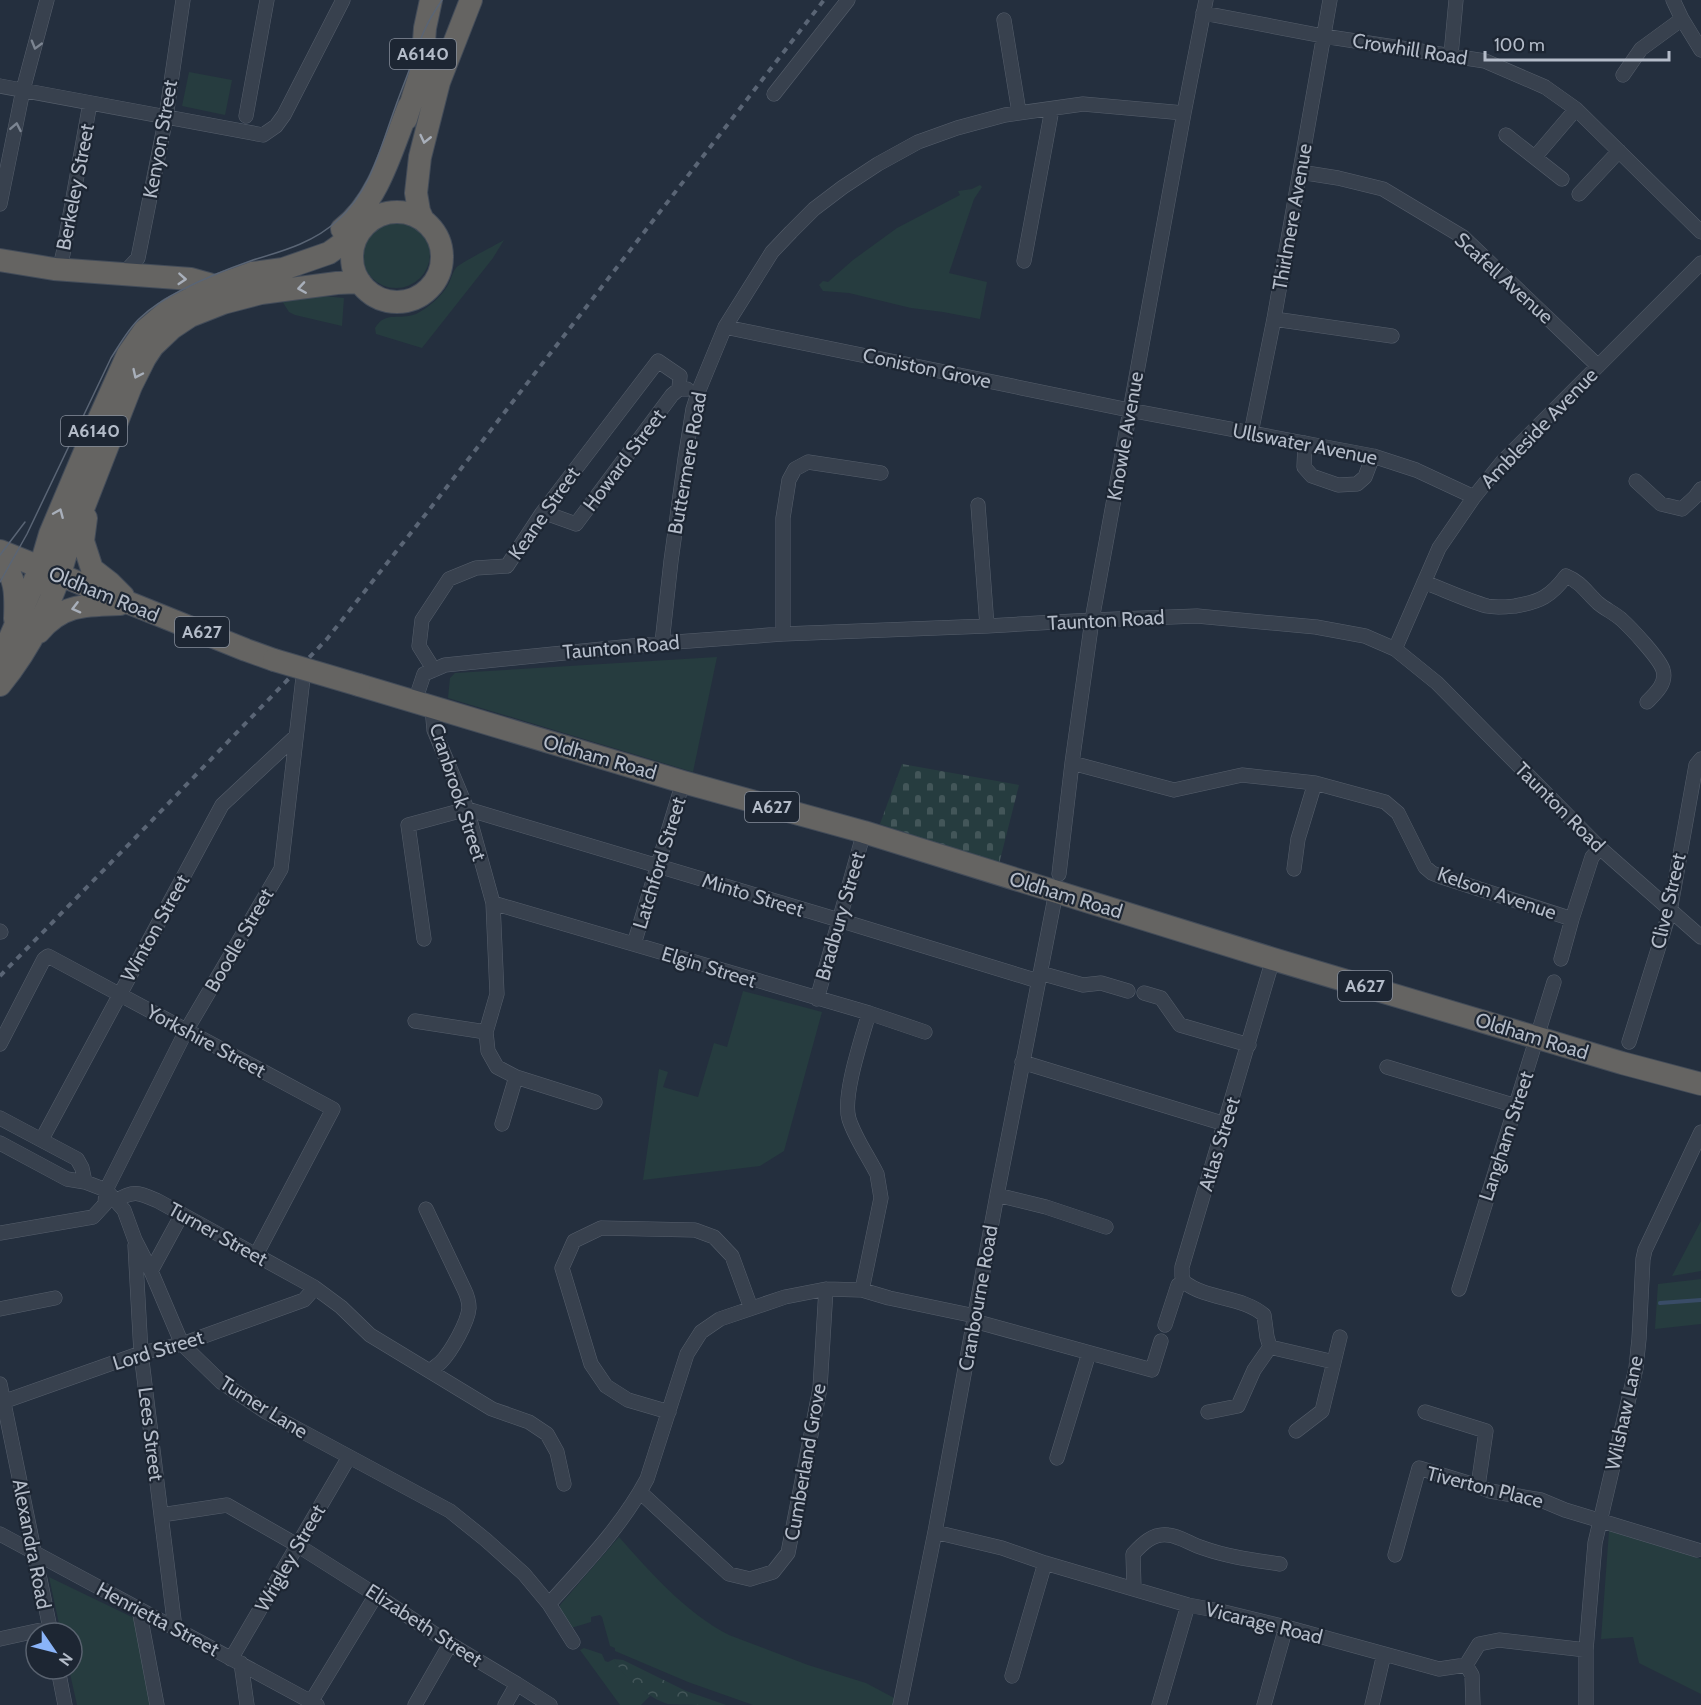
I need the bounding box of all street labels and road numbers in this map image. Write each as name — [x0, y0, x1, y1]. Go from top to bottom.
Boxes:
street label: Crowhill Road — [1351, 28, 1469, 70]
road number: A6140 — [390, 39, 456, 69]
street label: Kenyon Street — [138, 78, 182, 200]
street label: Berkeley Street — [51, 122, 99, 252]
street label: Thirlmere Avenue — [1267, 142, 1317, 292]
street label: Scafell Avenue — [1450, 228, 1558, 328]
street label: Coniston Grove — [861, 343, 993, 393]
street label: Ambleside Avenue — [1476, 363, 1602, 493]
street label: Knowle Avenue — [1102, 370, 1148, 502]
street label: Buttermere Road — [663, 390, 711, 536]
street label: Howard Street — [578, 404, 670, 516]
road number: A6140 — [61, 416, 127, 446]
street label: Ullswater Avenue — [1231, 418, 1379, 470]
street label: Keane Street — [503, 462, 585, 564]
street label: Oldham Road — [45, 561, 163, 627]
street label: Taunton Road — [1047, 605, 1165, 635]
road number: A627 — [175, 617, 229, 647]
street label: Taunton Road — [562, 630, 680, 664]
street label: Cranbrook Street — [424, 720, 492, 864]
street label: Oldham Road — [541, 729, 659, 785]
street label: Taunton Road — [1510, 757, 1610, 857]
road number: A627 — [745, 792, 799, 822]
street label: Latchford Street — [628, 794, 690, 932]
street label: Bradbury Street — [810, 849, 870, 983]
street label: Clive Street — [1645, 851, 1691, 951]
street label: Kelson Avenue — [1434, 861, 1560, 925]
street label: Oldham Road — [1007, 866, 1125, 924]
street label: Minto Street — [699, 868, 807, 922]
street label: Winton Street — [116, 870, 194, 986]
street label: Boodle Street — [200, 884, 278, 996]
street label: Elgin Street — [659, 941, 759, 993]
road number: A627 — [1338, 971, 1392, 1001]
street label: Yorkshire Street — [141, 999, 270, 1083]
street label: Oldham Road — [1473, 1007, 1591, 1065]
street label: Langham Street — [1474, 1068, 1538, 1204]
street label: Atlas Street — [1193, 1094, 1245, 1194]
street label: Turner Street — [164, 1197, 272, 1271]
street label: Cranbourne Road — [953, 1223, 1003, 1373]
street label: Lord Street — [110, 1325, 207, 1375]
street label: Wilshaw Lane — [1600, 1354, 1648, 1472]
street label: Turner Lane — [216, 1371, 312, 1443]
street label: Cumberland Grove — [779, 1382, 831, 1542]
street label: Lees Street — [133, 1386, 169, 1483]
street label: Tiverton Place — [1424, 1461, 1546, 1513]
street label: Alexandra Road — [8, 1477, 56, 1611]
street label: Wrigley Street — [250, 1500, 330, 1616]
street label: Henrietta Street — [93, 1577, 223, 1661]
street label: Elizabeth Street — [361, 1578, 487, 1672]
street label: Vicarage Road — [1203, 1597, 1325, 1649]

